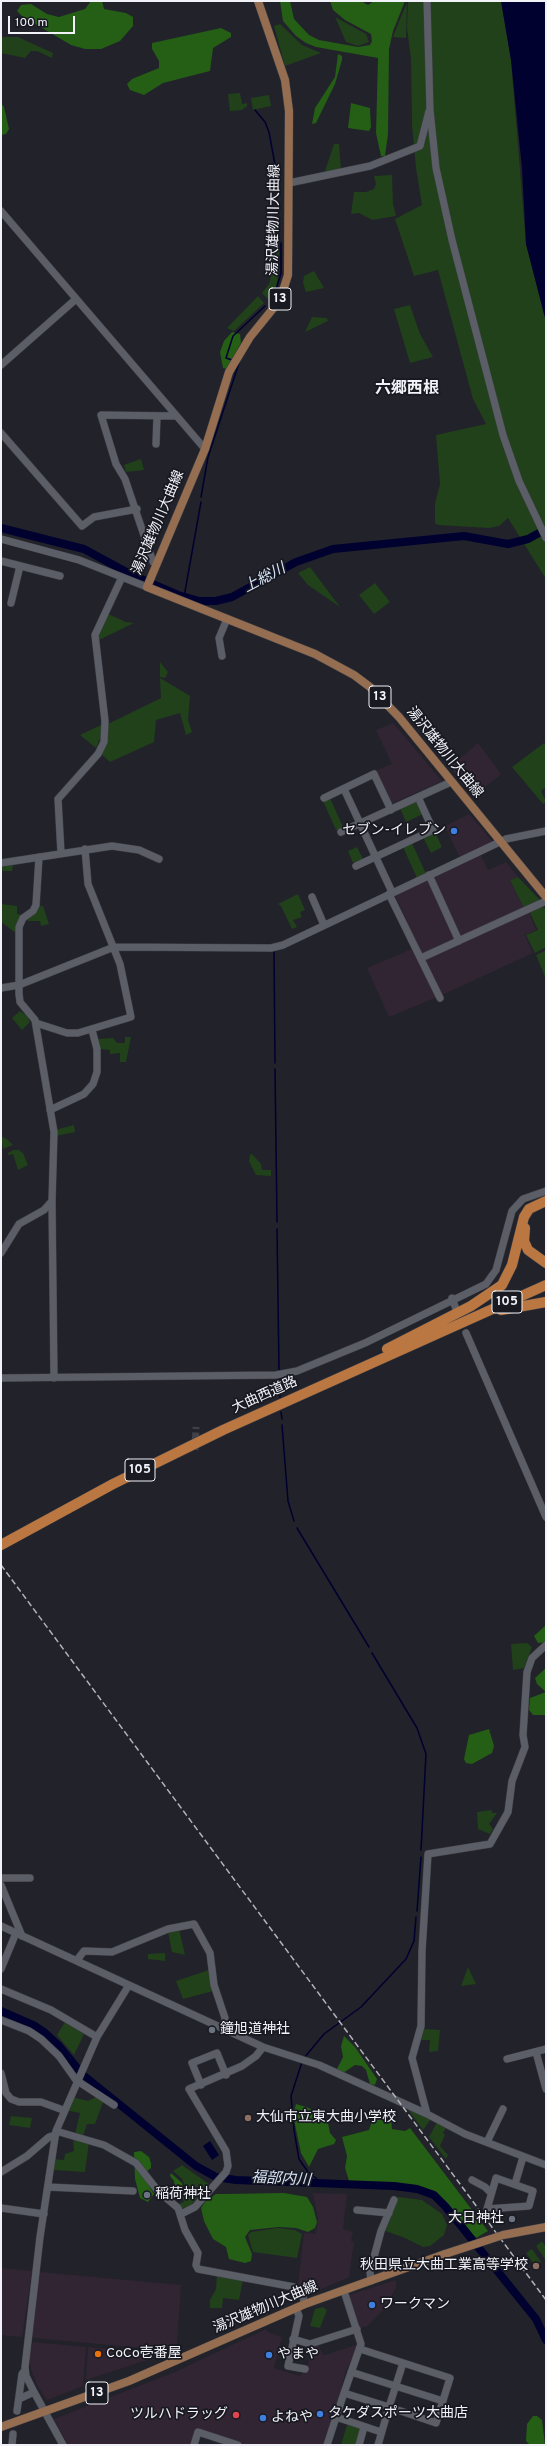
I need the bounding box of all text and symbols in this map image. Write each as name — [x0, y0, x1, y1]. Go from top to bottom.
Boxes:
scale bar — [10, 8, 77, 34]
text: 100 m — [15, 15, 48, 31]
street label: 湯沢雄物川大曲線 — [266, 164, 284, 276]
road number: 13 — [269, 288, 291, 310]
district label: 六郷西根 — [375, 380, 439, 400]
street label: 湯沢雄物川大曲線 — [129, 468, 189, 578]
water label: 上総川 — [241, 560, 289, 598]
road number: 13 — [369, 686, 391, 708]
street label: 湯沢雄物川大曲線 — [402, 704, 486, 802]
place label: セブン-イレブン — [342, 823, 446, 839]
marker: セブン-イレブン — [449, 826, 459, 836]
road number: 105 — [492, 1291, 522, 1313]
street label: 大曲西道路 — [230, 1374, 300, 1418]
road number: 105 — [125, 1459, 155, 1481]
place label: 鐘旭道神社 — [220, 2022, 290, 2038]
marker: 鐘旭道神社 — [207, 2025, 217, 2035]
place label: 大仙市立東大曲小学校 — [256, 2110, 396, 2126]
marker: 大仙市立東大曲小学校 — [243, 2113, 253, 2123]
water label: 福部内川 — [251, 2169, 311, 2191]
place label: 稲荷神社 — [155, 2187, 211, 2203]
marker: 稲荷神社 — [142, 2190, 152, 2200]
place label: 大日神社 — [448, 2211, 504, 2227]
marker: 大日神社 — [507, 2214, 517, 2224]
place label: 秋田県立大曲工業高等学校 — [360, 2258, 528, 2274]
marker: 秋田県立大曲工業高等学校 — [531, 2261, 541, 2271]
street label: 湯沢雄物川大曲線 — [211, 2278, 321, 2338]
place label: ワークマン — [380, 2297, 450, 2313]
marker: ワークマン — [367, 2300, 377, 2310]
place label: CoCo壱番屋 — [106, 2346, 182, 2362]
place label: やまや — [277, 2347, 319, 2363]
marker: CoCo壱番屋 — [93, 2349, 103, 2359]
marker: やまや — [264, 2350, 274, 2360]
road number: 13 — [86, 2382, 108, 2404]
place label: タケダスポーツ大曲店 — [328, 2406, 468, 2422]
place label: ツルハドラッグ — [130, 2407, 228, 2423]
marker: タケダスポーツ大曲店 — [315, 2409, 325, 2419]
marker: ツルハドラッグ — [231, 2410, 241, 2420]
place label: よねや — [271, 2410, 313, 2426]
marker: よねや — [258, 2413, 268, 2423]

